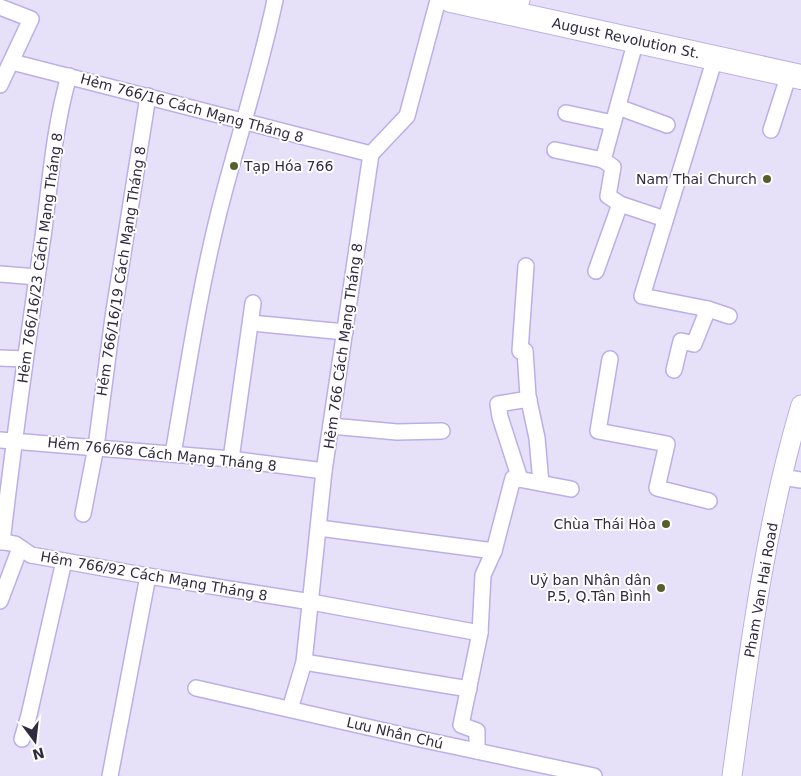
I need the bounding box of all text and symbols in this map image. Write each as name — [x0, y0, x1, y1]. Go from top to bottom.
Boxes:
street label: August Revolution St. — [551, 14, 701, 62]
street label: Hẻm 766/16 Cách Mạng Tháng 8 — [79, 70, 305, 146]
street label: Hẻm 766/16/23 Cách Mạng Tháng 8 — [14, 132, 66, 384]
street label: Hẻm 766/16/19 Cách Mạng Tháng 8 — [93, 145, 149, 397]
place label: Tạp Hóa 766 — [243, 158, 333, 174]
marker: Tạp Hóa 766 — [228, 160, 240, 172]
place label: Nam Thai Church — [636, 171, 757, 187]
marker: Nam Thai Church — [761, 173, 773, 185]
street label: Hẻm 766 Cách Mạng Tháng 8 — [321, 242, 365, 450]
street label: Hẻm 766/68 Cách Mạng Tháng 8 — [47, 434, 277, 474]
place label: Chùa Thái Hòa — [553, 516, 656, 532]
marker: Chùa Thái Hòa — [660, 518, 672, 530]
street label: Pham Van Hai Road — [741, 521, 781, 659]
street label: Hẻm 766/92 Cách Mạng Tháng 8 — [39, 548, 269, 604]
place label: Uỷ ban Nhân dân P.5, Q.Tân Bình — [530, 572, 651, 604]
marker: Uỷ ban Nhân dân P.5, Q.Tân Bình — [655, 582, 667, 594]
street label: Lưu Nhân Chú — [345, 714, 445, 752]
north arrow — [10, 716, 60, 766]
text: N — [31, 744, 46, 763]

